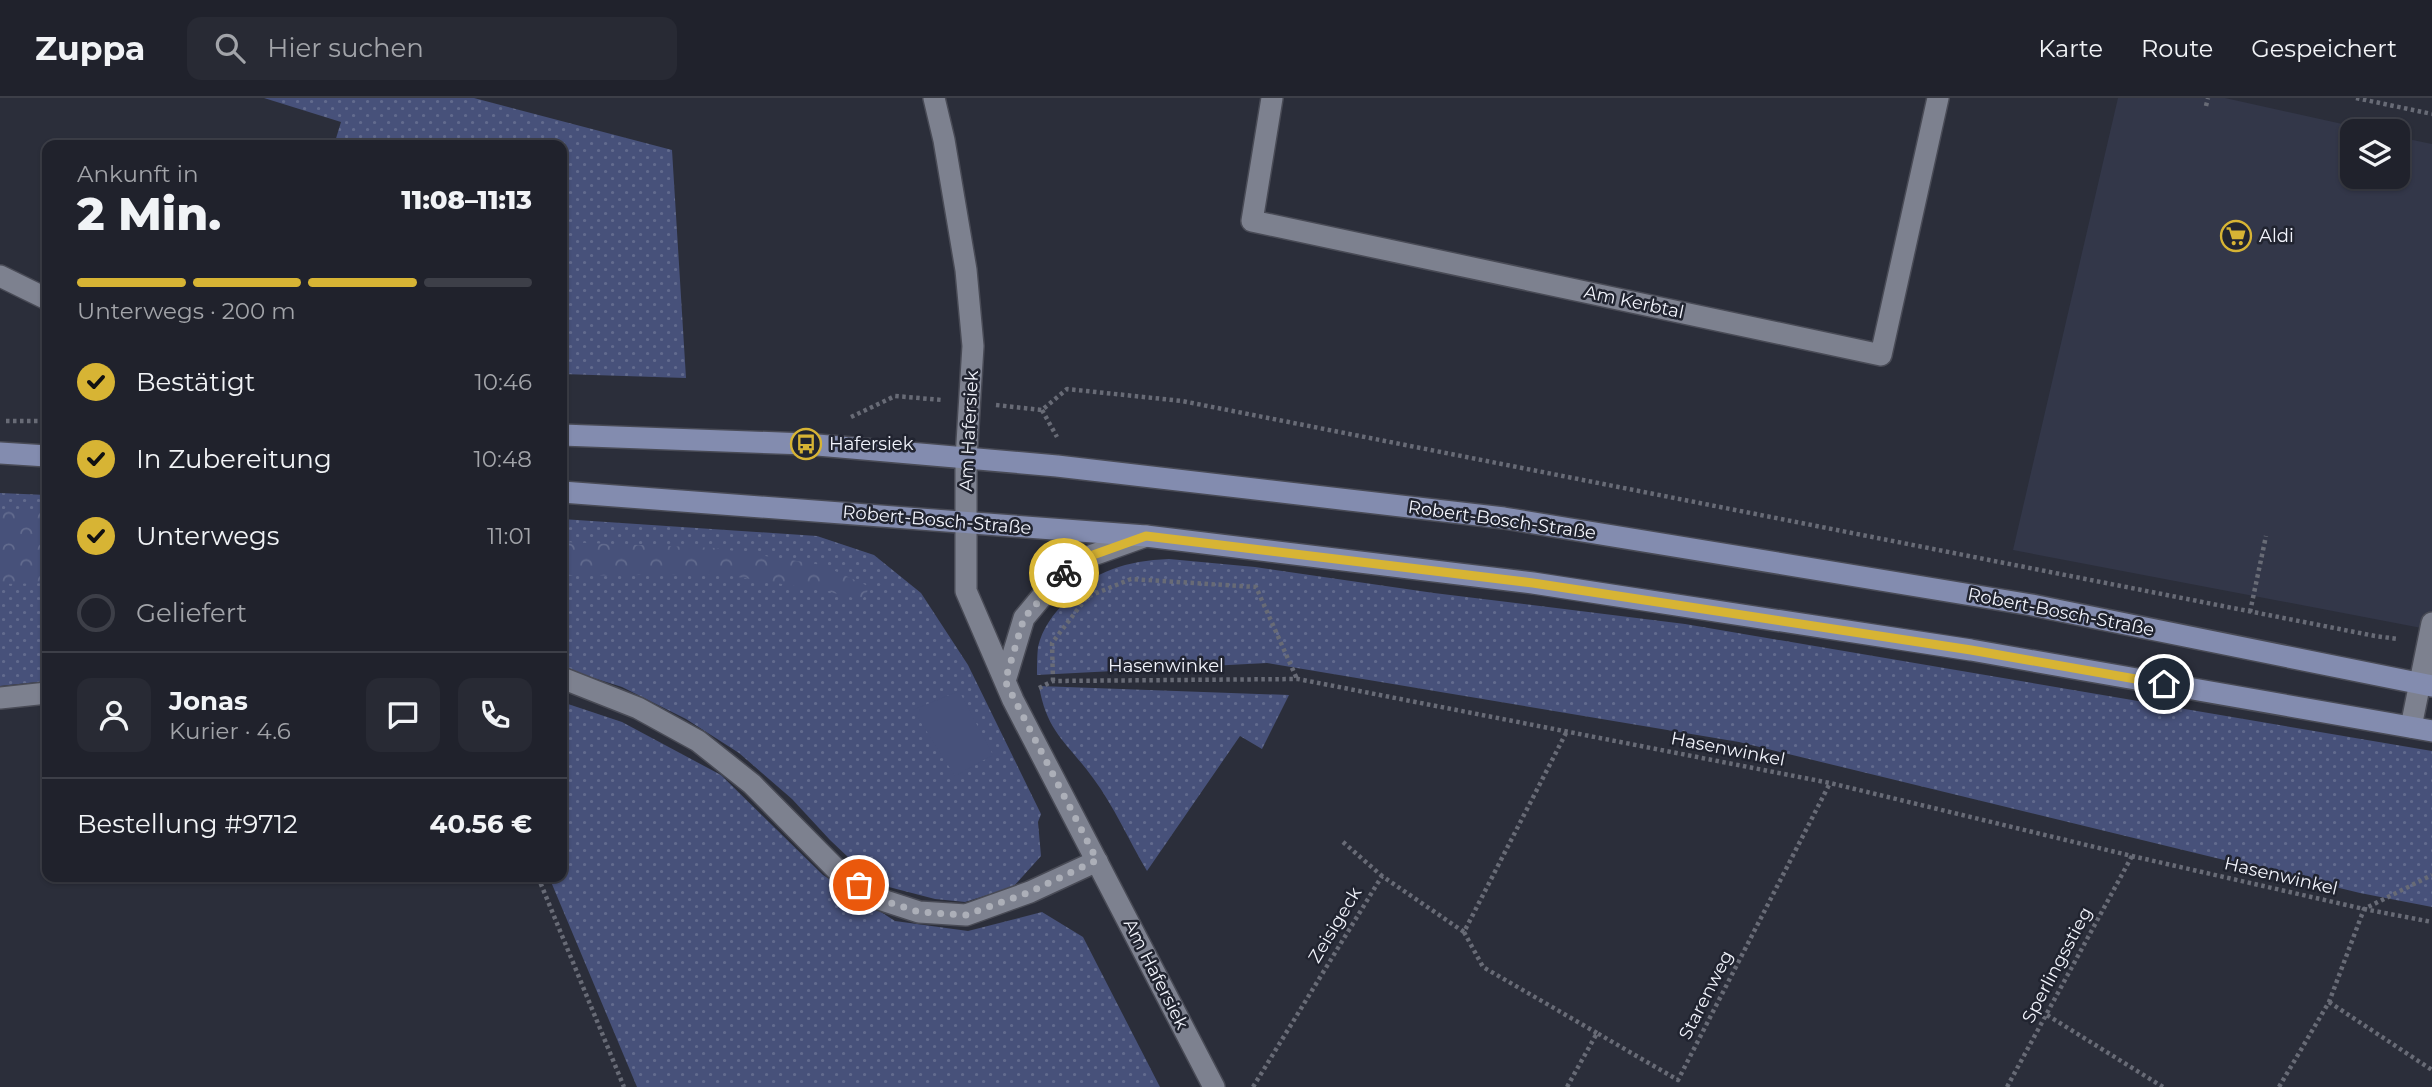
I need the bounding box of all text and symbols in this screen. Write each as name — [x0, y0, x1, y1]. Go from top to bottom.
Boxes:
search box — [187, 17, 677, 80]
text: Zuppa — [35, 28, 145, 68]
icon: search — [211, 29, 249, 67]
text: Hier suchen — [267, 32, 424, 64]
text: Karte — [2038, 34, 2103, 63]
text: Route — [2141, 34, 2213, 63]
text: Gespeichert — [2251, 34, 2397, 63]
map controls — [2340, 119, 2410, 189]
button: layers — [2340, 119, 2410, 189]
text: Ankunft in — [77, 160, 198, 188]
text: 11:08–11:13 — [401, 184, 532, 216]
text: 2 Min. — [77, 185, 221, 242]
supermarket icon: Aldi — [2219, 219, 2253, 253]
place label: Aldi — [2259, 225, 2294, 247]
street label: Am Kerbtal — [1582, 281, 1686, 323]
text: Unterwegs · 200 m — [77, 297, 296, 325]
icon: check — [77, 363, 115, 401]
text: Bestätigt — [136, 366, 255, 398]
text: 10:46 — [474, 368, 532, 396]
street label: Am Hafersiek — [955, 370, 983, 492]
bus stop icon: Hafersiek — [789, 427, 823, 461]
place label: Hafersiek — [829, 433, 914, 455]
icon: check — [77, 440, 115, 478]
text: In Zubereitung — [136, 443, 332, 475]
text: 10:48 — [473, 445, 532, 473]
street label: Robert-Bosch-Straße — [1407, 496, 1598, 544]
street label: Robert-Bosch-Straße — [842, 501, 1033, 539]
icon: check — [77, 517, 115, 555]
text: Unterwegs — [136, 520, 279, 552]
text: 11:01 — [487, 522, 532, 550]
courier — [1029, 538, 1099, 608]
icon: bike — [1045, 554, 1083, 592]
street label: Robert-Bosch-Straße — [1966, 583, 2156, 641]
text: Geliefert — [136, 597, 247, 629]
pin — [2134, 654, 2194, 714]
street label: Hasenwinkel — [1108, 655, 1224, 677]
icon: home — [2145, 665, 2183, 703]
button: person — [77, 678, 151, 752]
button: chat — [366, 678, 440, 752]
button: phone — [458, 678, 532, 752]
text: Jonas — [169, 685, 248, 717]
text: Kurier · 4.6 — [169, 717, 291, 745]
street label: Hasenwinkel — [1669, 727, 1787, 771]
text: Bestellung #9712 — [77, 808, 298, 840]
text: 40.56 € — [429, 808, 532, 840]
street label: Hasenwinkel — [2222, 852, 2340, 900]
pin — [829, 855, 889, 915]
icon: bag — [840, 866, 878, 904]
street label: Zeisigeck — [1304, 883, 1366, 967]
street label: Sperlingsstieg — [2017, 903, 2097, 1027]
street label: Am Hafersiek — [1119, 915, 1193, 1033]
street label: Starenweg — [1674, 947, 1738, 1043]

